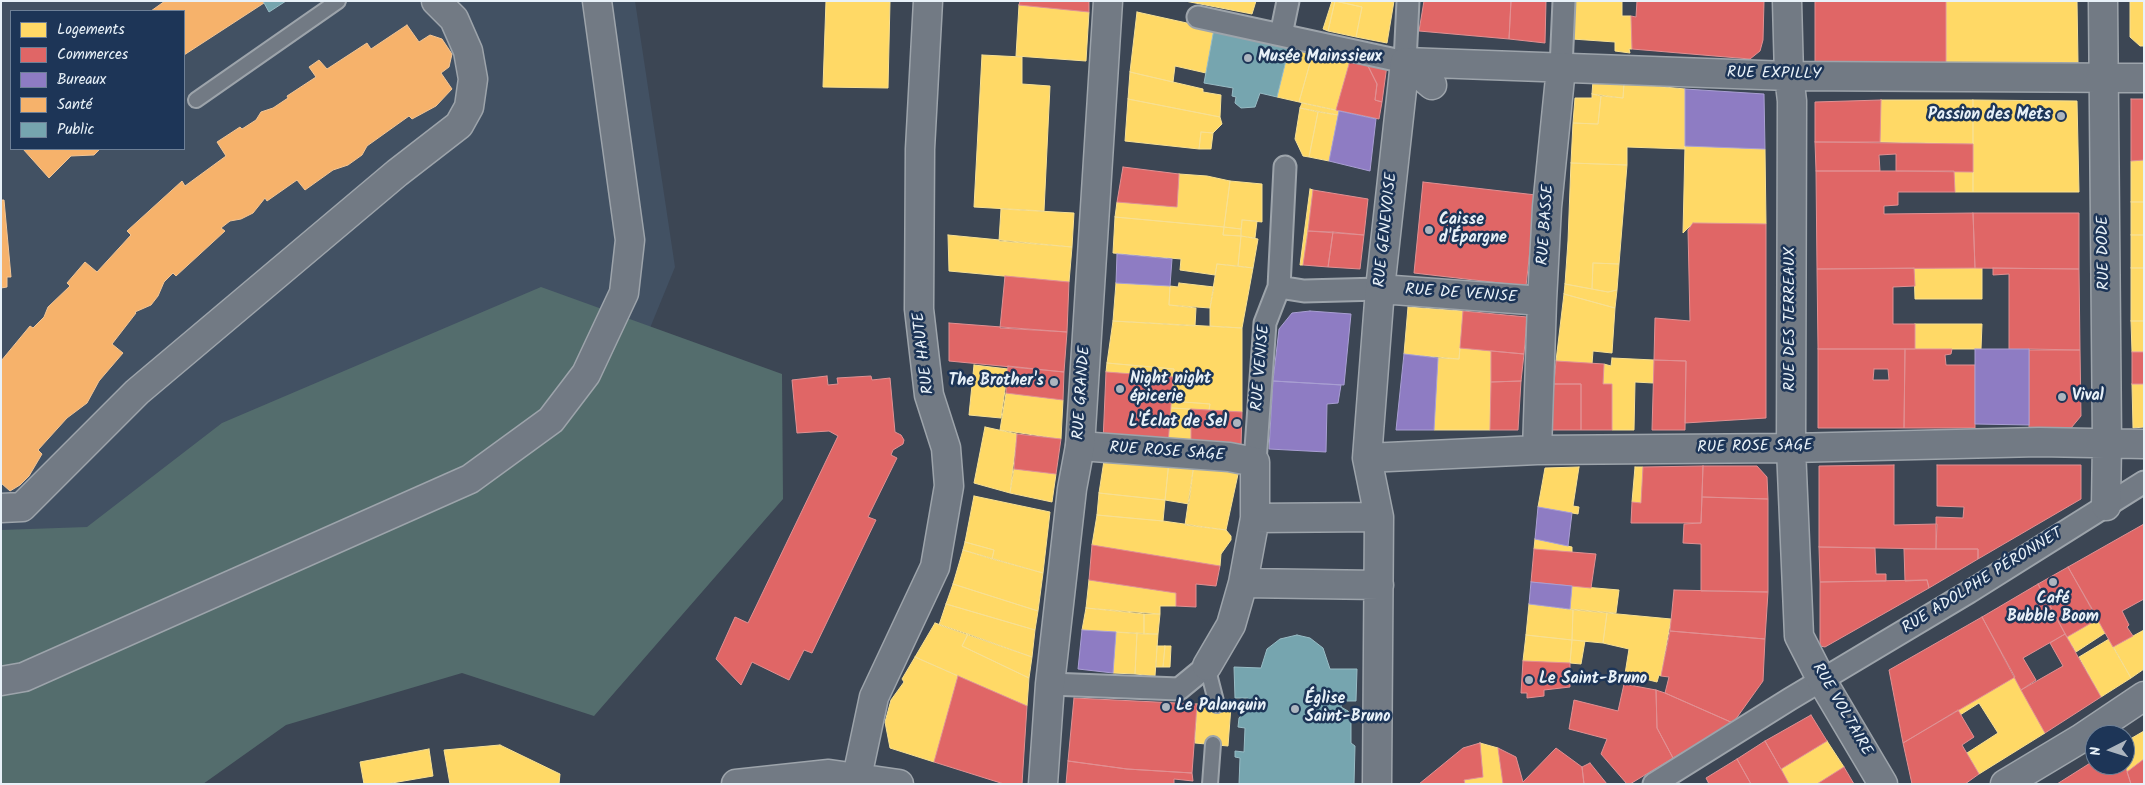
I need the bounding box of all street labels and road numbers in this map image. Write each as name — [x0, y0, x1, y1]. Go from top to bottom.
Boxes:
street label: RUE EXPILLY — [1727, 65, 1821, 85]
street label: RUE GENEVOISE — [1371, 172, 1403, 288]
street label: RUE BASSE — [1535, 184, 1559, 266]
street label: RUE DODE — [2095, 216, 2115, 290]
street label: RUE DES TERREAUX — [1781, 247, 1801, 391]
street label: RUE DE VENISE — [1404, 282, 1518, 308]
street label: RUE HAUTE — [910, 311, 940, 395]
street label: RUE VENISE — [1249, 324, 1275, 412]
street label: RUE GRANDE — [1070, 345, 1096, 441]
street label: RUE ROSE SAGE — [1697, 437, 1813, 459]
street label: RUE ROSE SAGE — [1109, 439, 1225, 467]
street label: RUE ADOLPHE PÉRONNET — [1899, 525, 2067, 639]
street label: RUE VOLTAIRE — [1807, 660, 1875, 760]

